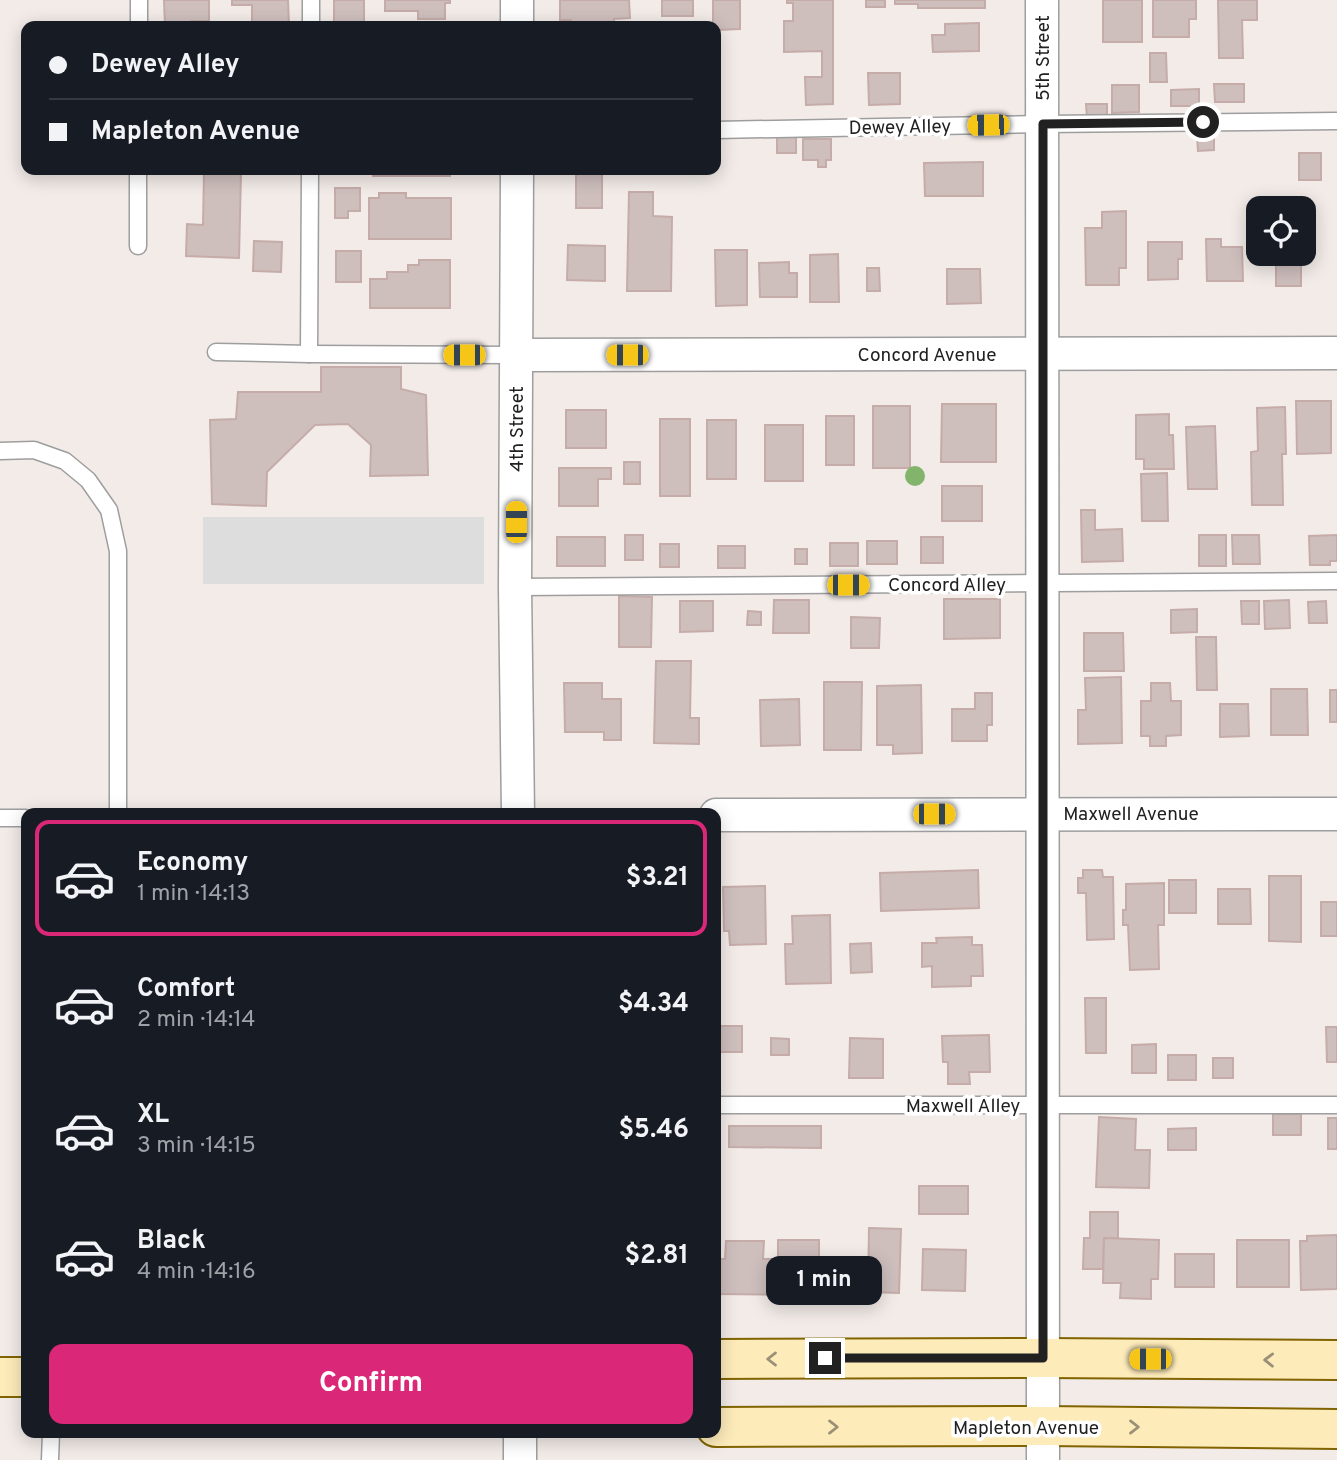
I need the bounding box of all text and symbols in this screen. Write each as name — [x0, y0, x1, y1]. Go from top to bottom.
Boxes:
street label: 5th Street — [1032, 15, 1056, 101]
text: Dewey Alley — [91, 49, 240, 82]
route start — [1187, 106, 1219, 138]
car — [967, 114, 1010, 136]
street label: Dewey Alley — [849, 115, 952, 141]
text: Mapleton Avenue — [91, 116, 300, 149]
map controls — [1246, 196, 1316, 266]
button: locate — [1246, 196, 1316, 266]
street label: Concord Avenue — [858, 344, 996, 368]
car — [444, 345, 486, 366]
car — [607, 345, 649, 366]
street label: 4th Street — [506, 386, 530, 472]
car — [506, 501, 527, 543]
street label: Concord Alley — [888, 574, 1006, 598]
car — [828, 575, 870, 596]
street label: Maxwell Avenue — [1063, 803, 1199, 827]
car — [914, 804, 956, 825]
icon: car — [53, 847, 116, 910]
text: Economy — [137, 847, 248, 880]
text: $3.21 — [626, 862, 689, 895]
text: 1 min · 14:13 — [137, 880, 250, 909]
icon: car — [53, 973, 116, 1036]
text: Comfort — [137, 973, 235, 1006]
text: $4.34 — [618, 988, 689, 1021]
text: 2 min · 14:14 — [137, 1006, 256, 1035]
street label: Maxwell Alley — [906, 1095, 1020, 1119]
icon: car — [53, 1099, 116, 1162]
text: XL — [137, 1099, 169, 1132]
text: $5.46 — [618, 1114, 689, 1147]
text: 3 min · 14:15 — [137, 1132, 256, 1161]
icon: car — [53, 1225, 116, 1288]
text: Black — [137, 1225, 206, 1258]
text: $2.81 — [624, 1240, 689, 1273]
callout: 1 min — [767, 1256, 883, 1306]
text: 4 min · 14:16 — [137, 1258, 256, 1287]
text: 1 min — [796, 1266, 852, 1295]
route end — [809, 1342, 841, 1374]
button: Confirm — [49, 1344, 693, 1424]
car — [1130, 1349, 1172, 1370]
one-way arrow — [766, 1351, 777, 1367]
one-way arrow — [1263, 1352, 1274, 1368]
street label: Mapleton Avenue — [953, 1417, 1099, 1441]
one-way arrow — [828, 1419, 839, 1435]
one-way arrow — [1129, 1419, 1140, 1435]

